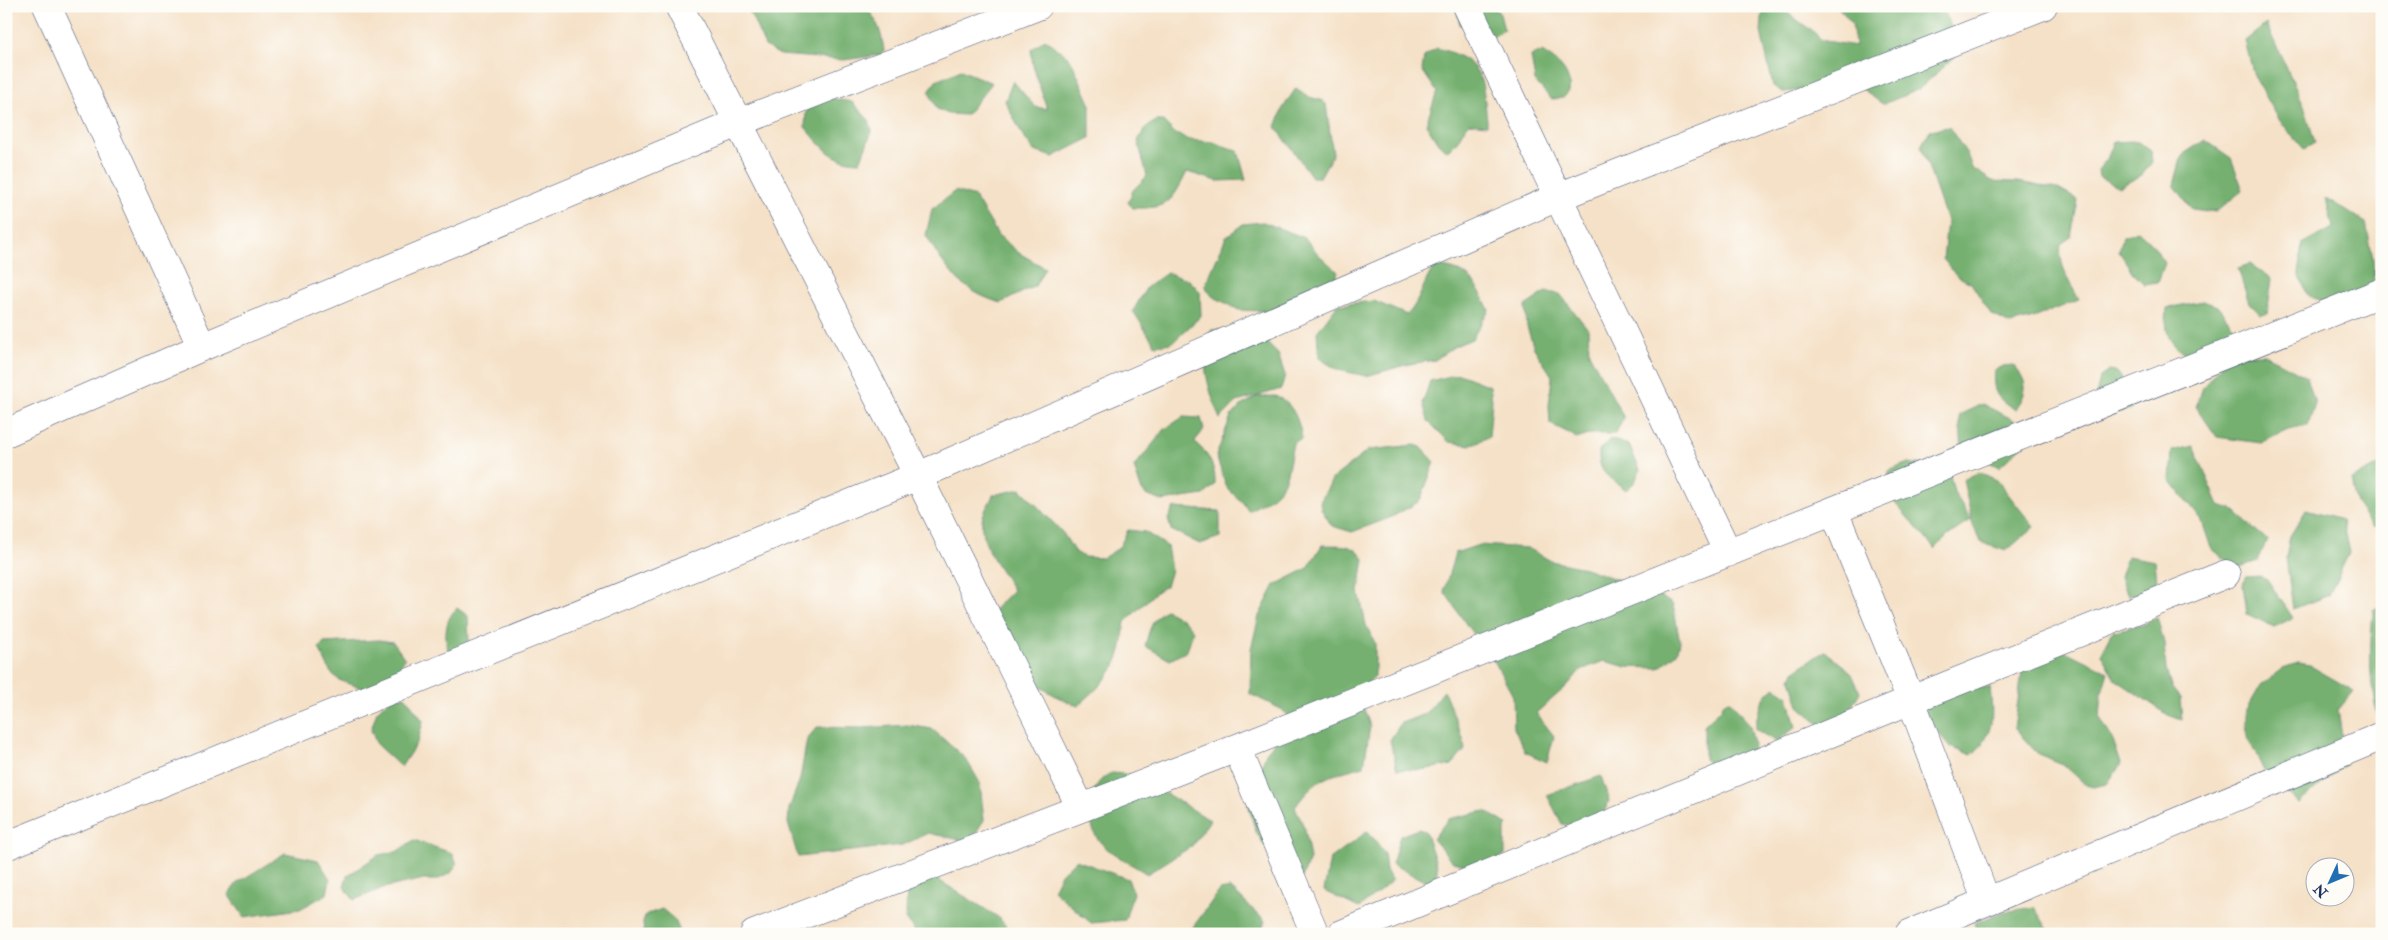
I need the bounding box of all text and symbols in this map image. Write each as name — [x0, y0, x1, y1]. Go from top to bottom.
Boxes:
north arrow — [2306, 858, 2356, 908]
text: N — [2310, 880, 2332, 902]

